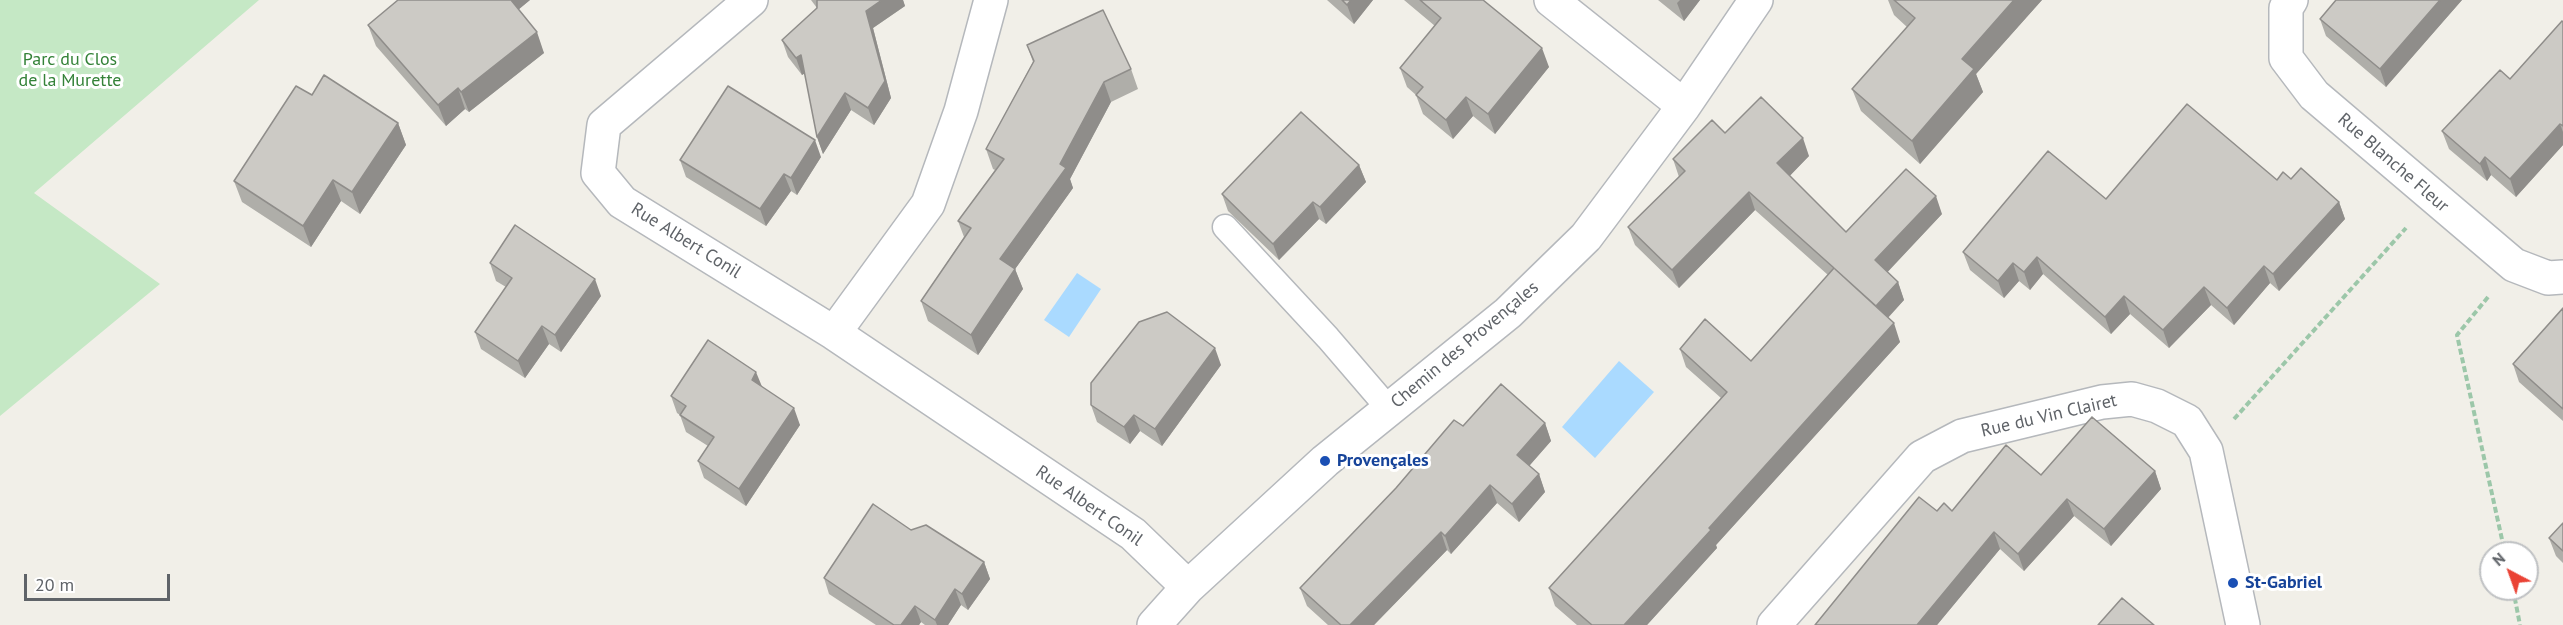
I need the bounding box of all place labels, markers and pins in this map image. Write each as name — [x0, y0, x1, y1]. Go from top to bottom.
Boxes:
place label: Provençales — [1337, 450, 1429, 472]
marker: Provençales — [1318, 454, 1332, 468]
place label: St-Gabriel — [2245, 572, 2322, 594]
marker: St-Gabriel — [2226, 576, 2240, 590]

